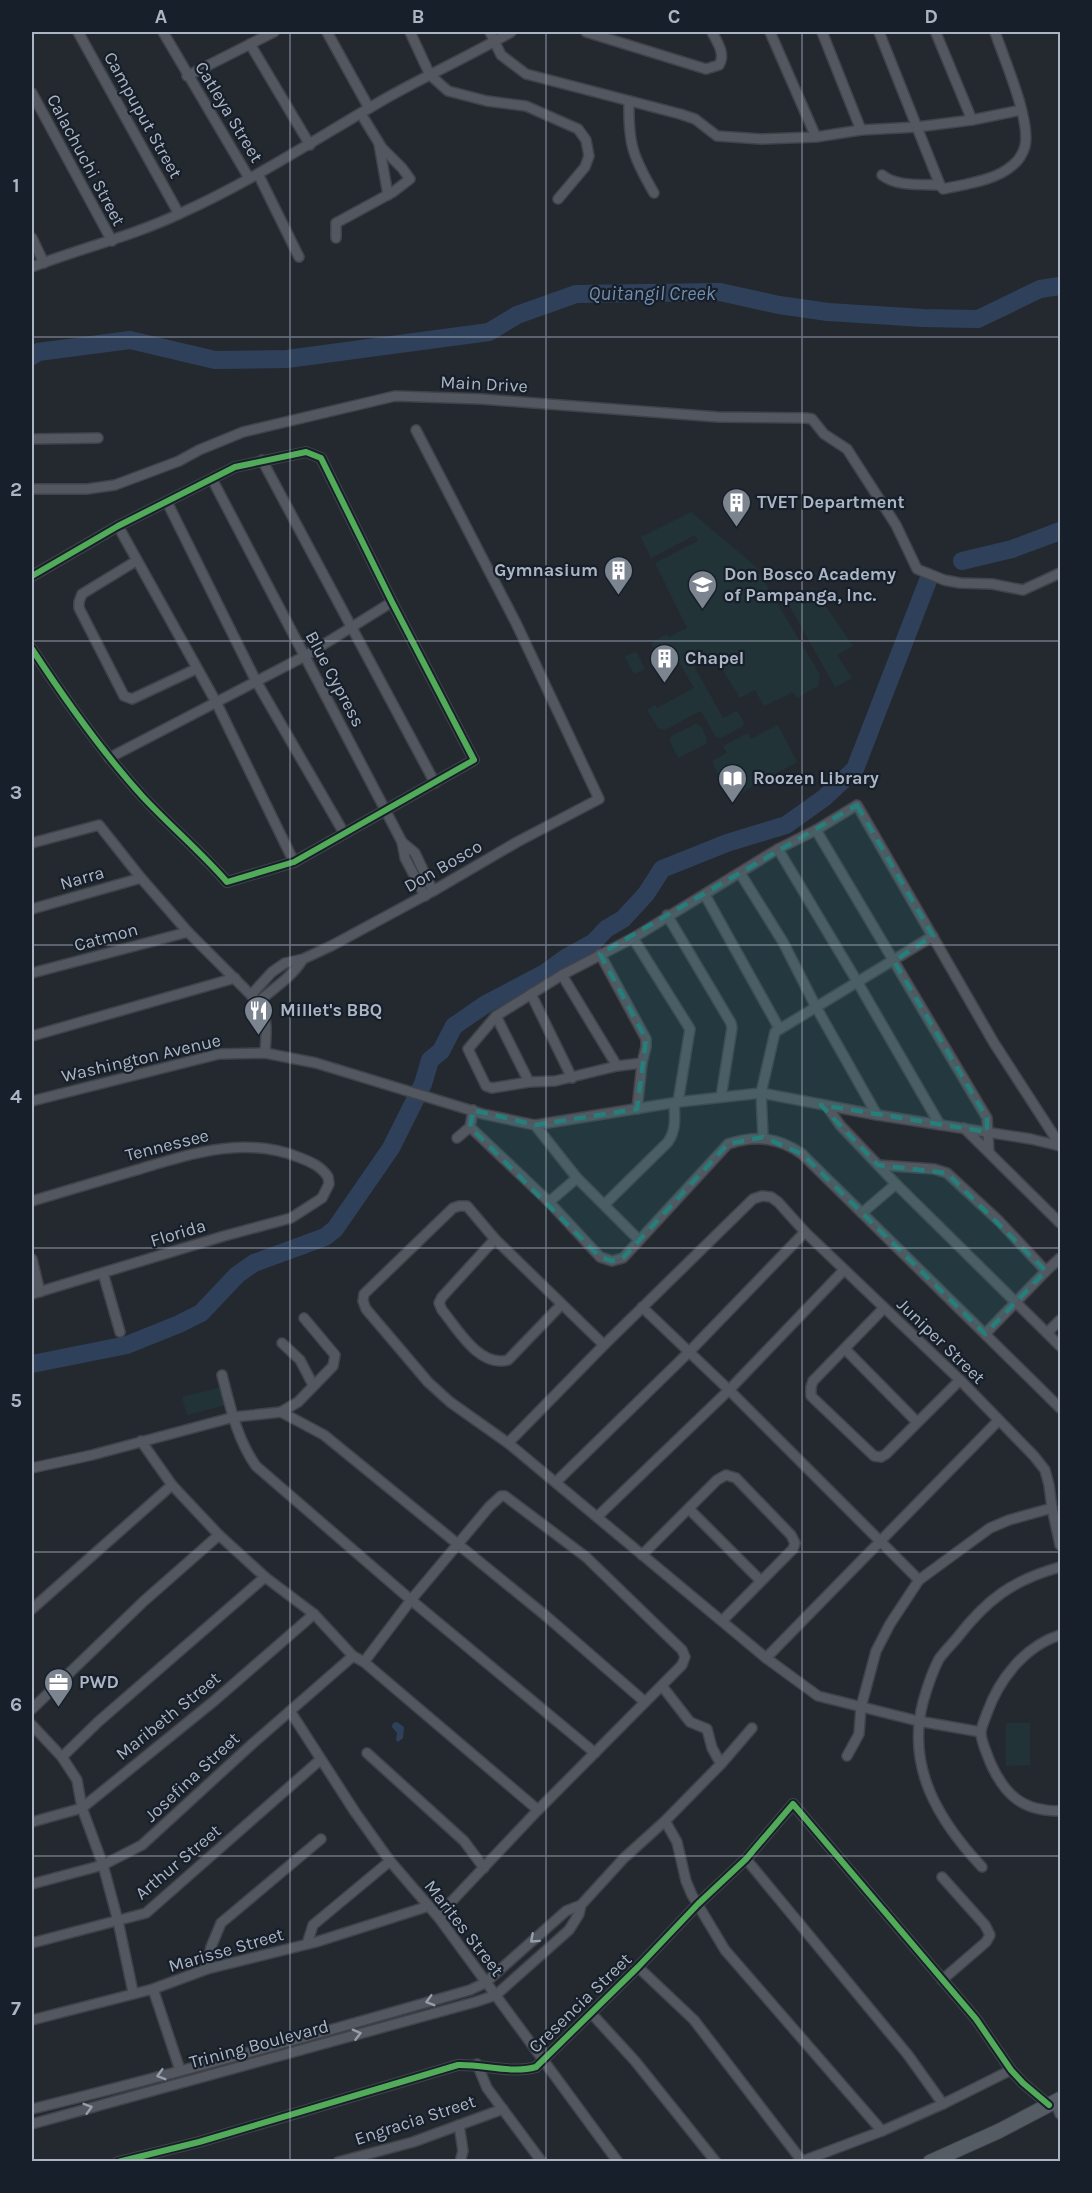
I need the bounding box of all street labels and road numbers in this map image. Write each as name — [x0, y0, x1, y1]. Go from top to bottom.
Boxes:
street label: Campuput Street — [99, 48, 187, 182]
street label: Catleya Street — [190, 57, 268, 167]
street label: Calachuchi Street — [42, 90, 130, 230]
street label: Main Drive — [440, 371, 528, 397]
street label: Blue Cypress — [301, 627, 369, 731]
street label: Don Bosco — [400, 835, 486, 897]
street label: Narra — [57, 861, 107, 895]
street label: Catmon — [72, 918, 140, 956]
street label: Washington Avenue — [59, 1029, 223, 1087]
street label: Tennessee — [123, 1124, 211, 1166]
street label: Florida — [148, 1214, 208, 1252]
street label: Juniper Street — [892, 1293, 990, 1389]
street label: Maribeth Street — [111, 1667, 225, 1765]
street label: Josefina Street — [140, 1727, 244, 1827]
street label: Arthur Street — [130, 1819, 226, 1904]
street label: Marites Street — [420, 1875, 509, 1981]
street label: Marisse Street — [166, 1923, 286, 1977]
street label: Cresencia Street — [524, 1948, 636, 2058]
street label: Trining Boulevard — [187, 2015, 331, 2073]
street label: Engracia Street — [352, 2090, 478, 2150]

